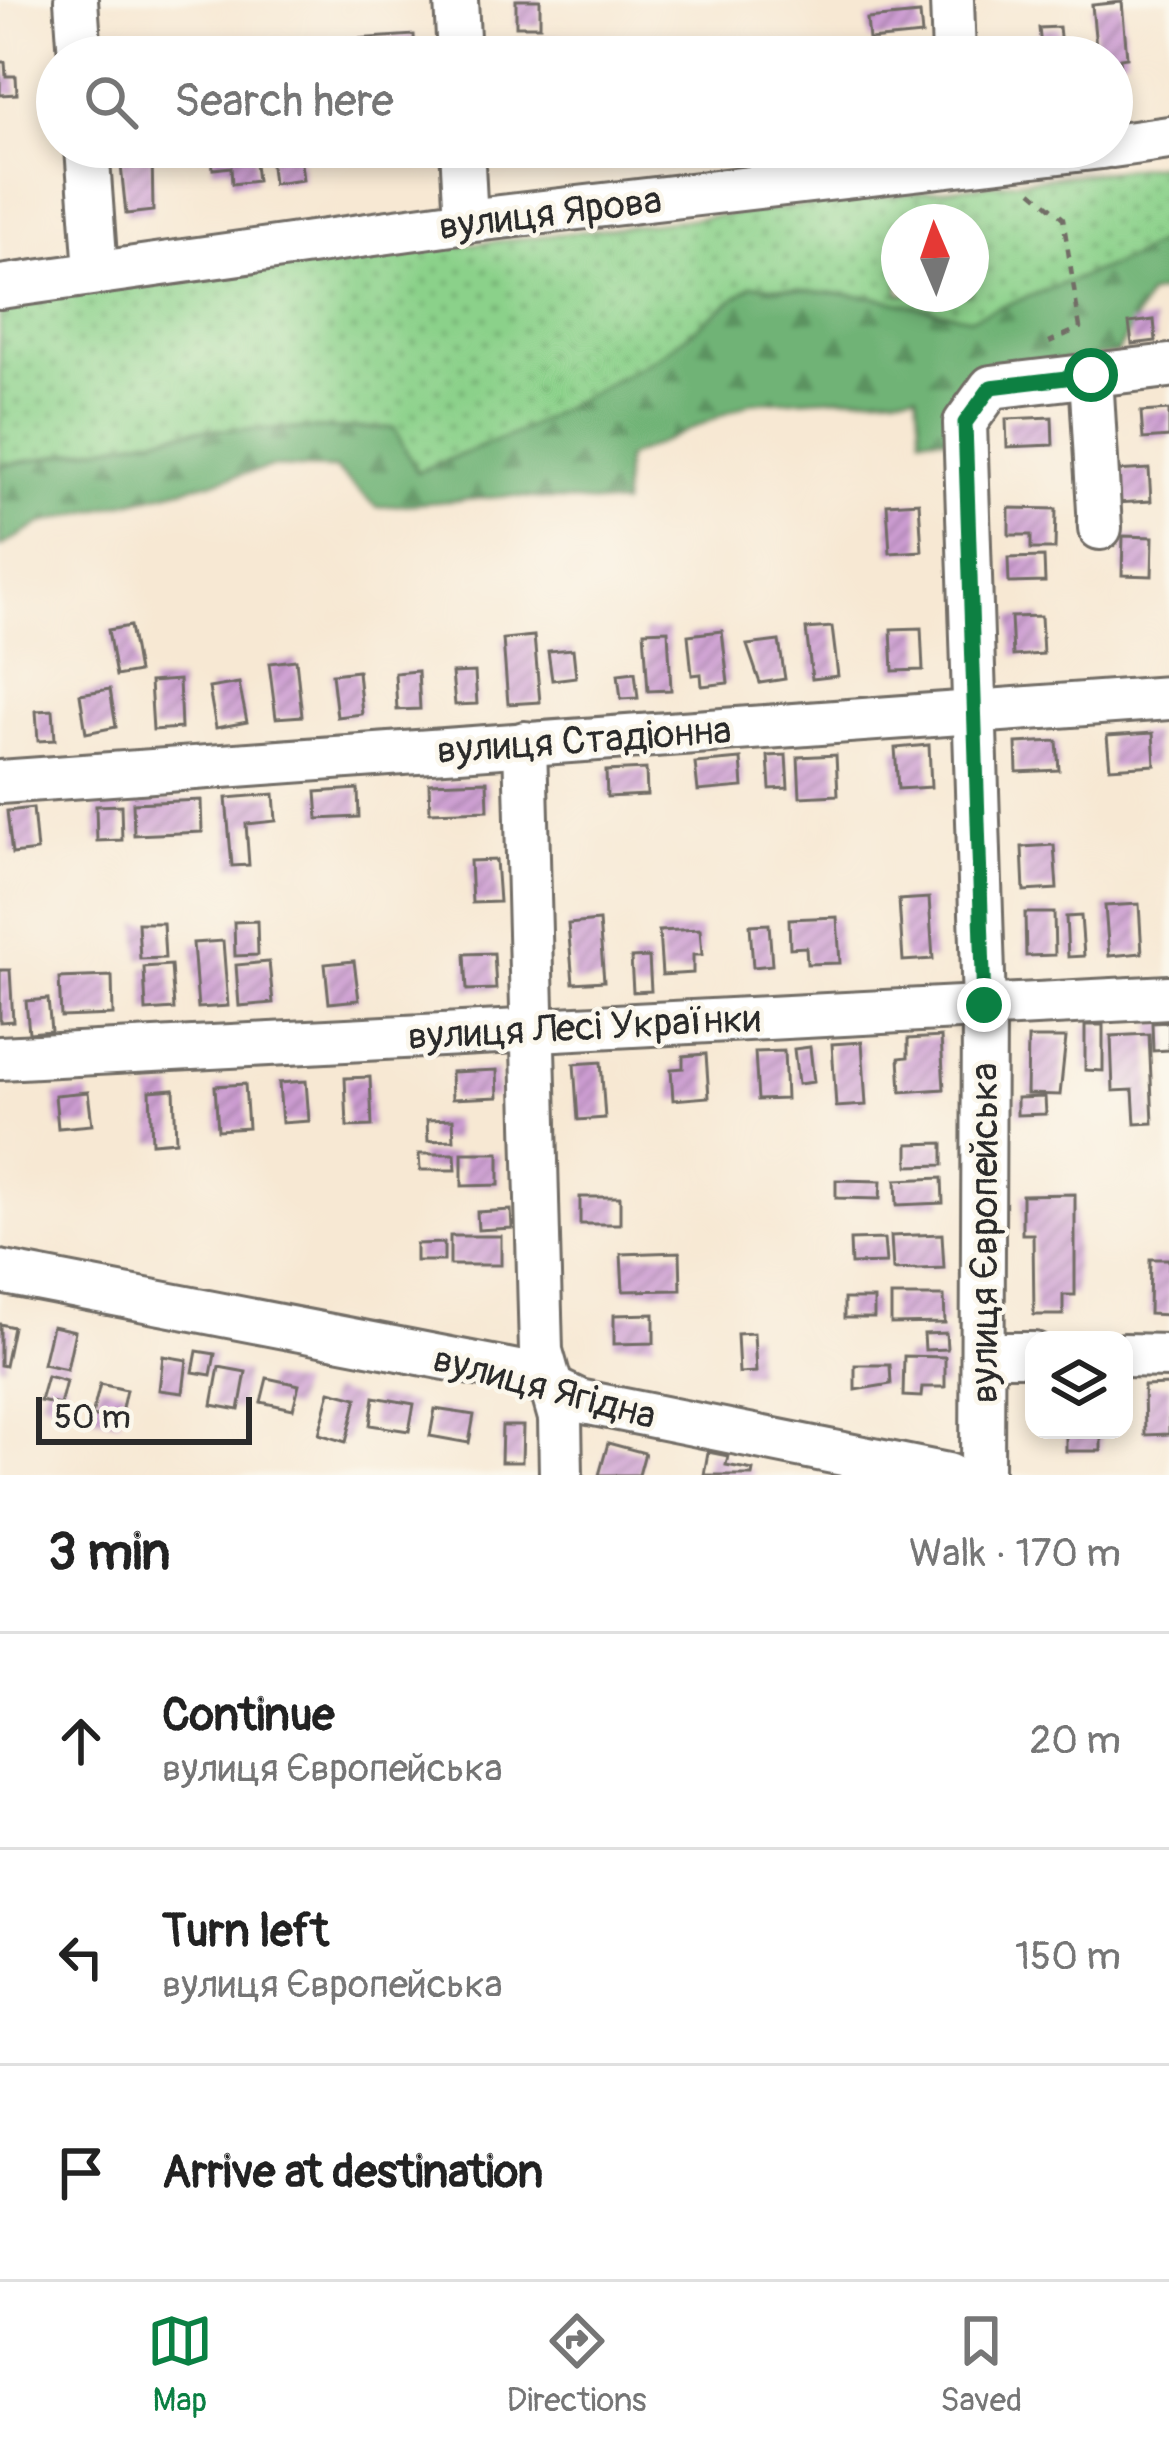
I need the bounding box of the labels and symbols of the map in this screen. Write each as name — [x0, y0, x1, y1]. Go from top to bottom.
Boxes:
street label: вулиця Ярова — [436, 176, 664, 251]
north arrow — [881, 204, 989, 312]
route start — [1064, 348, 1118, 402]
street label: вулиця Стадіонна — [435, 706, 733, 775]
route end — [957, 978, 1011, 1032]
street label: вулиця Лесі Українки — [407, 994, 762, 1061]
street label: вулиця Європейська — [960, 1063, 1009, 1403]
street label: вулиця Ягідна — [428, 1334, 661, 1441]
scale bar — [36, 1391, 252, 1444]

